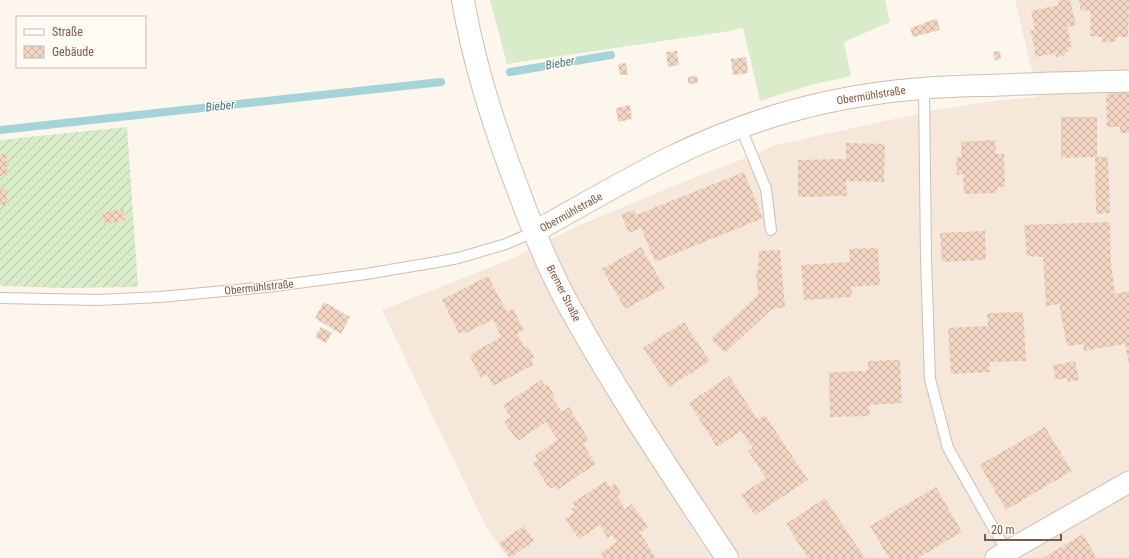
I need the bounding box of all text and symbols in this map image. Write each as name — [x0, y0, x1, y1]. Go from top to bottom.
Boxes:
legend — [16, 16, 146, 68]
text: Straße — [52, 25, 83, 39]
text: Gebäude — [52, 45, 94, 59]
water label: Bieber — [544, 53, 576, 72]
street label: Obermühlstraße — [836, 84, 906, 107]
water label: Bieber — [205, 97, 236, 114]
street label: Obermühlstraße — [538, 190, 605, 235]
street label: Bremer Straße — [544, 263, 583, 324]
street label: Obermühlstraße — [224, 277, 294, 298]
scale bar — [985, 516, 1061, 542]
text: 20 m — [991, 523, 1015, 537]

